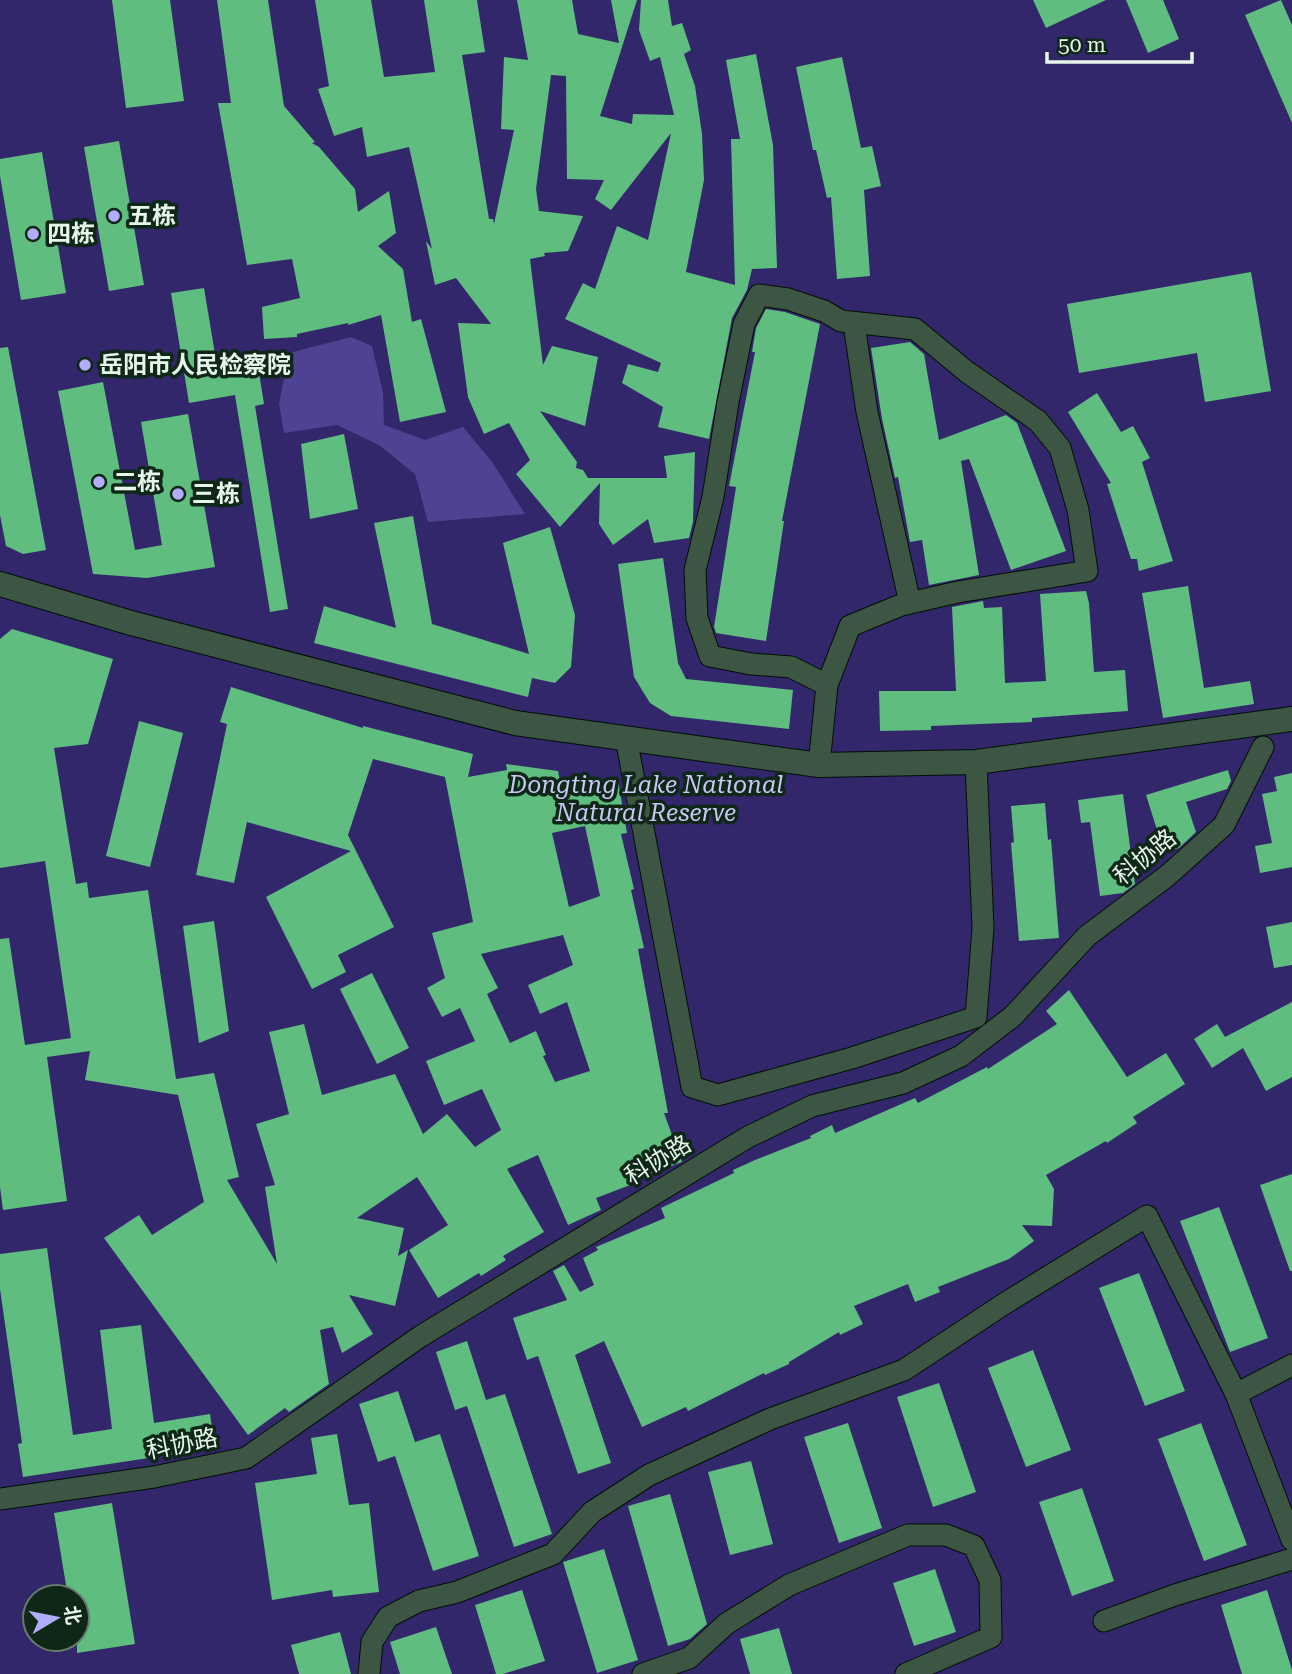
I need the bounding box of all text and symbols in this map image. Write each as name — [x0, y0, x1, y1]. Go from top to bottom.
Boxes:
scale bar — [1047, 21, 1192, 65]
text: 50 m — [1058, 33, 1106, 57]
place label: 五栋 — [128, 202, 176, 230]
marker: 五栋 — [106, 208, 122, 224]
place label: 四栋 — [47, 220, 95, 248]
marker: 四栋 — [25, 226, 41, 242]
place label: 岳阳市人民检察院 — [99, 351, 291, 379]
marker: 岳阳市人民检察院 — [77, 357, 93, 373]
place label: 二栋 — [113, 468, 161, 496]
marker: 二栋 — [91, 474, 107, 490]
place label: 三栋 — [192, 480, 240, 508]
marker: 三栋 — [170, 486, 186, 502]
park label: Dongting Lake National Natural Reserve — [508, 771, 783, 827]
street label: 科协路 — [1108, 823, 1182, 891]
street label: 科协路 — [620, 1129, 696, 1191]
street label: 科协路 — [144, 1423, 220, 1465]
north arrow — [21, 1583, 91, 1653]
text: 北 — [59, 1604, 85, 1626]

